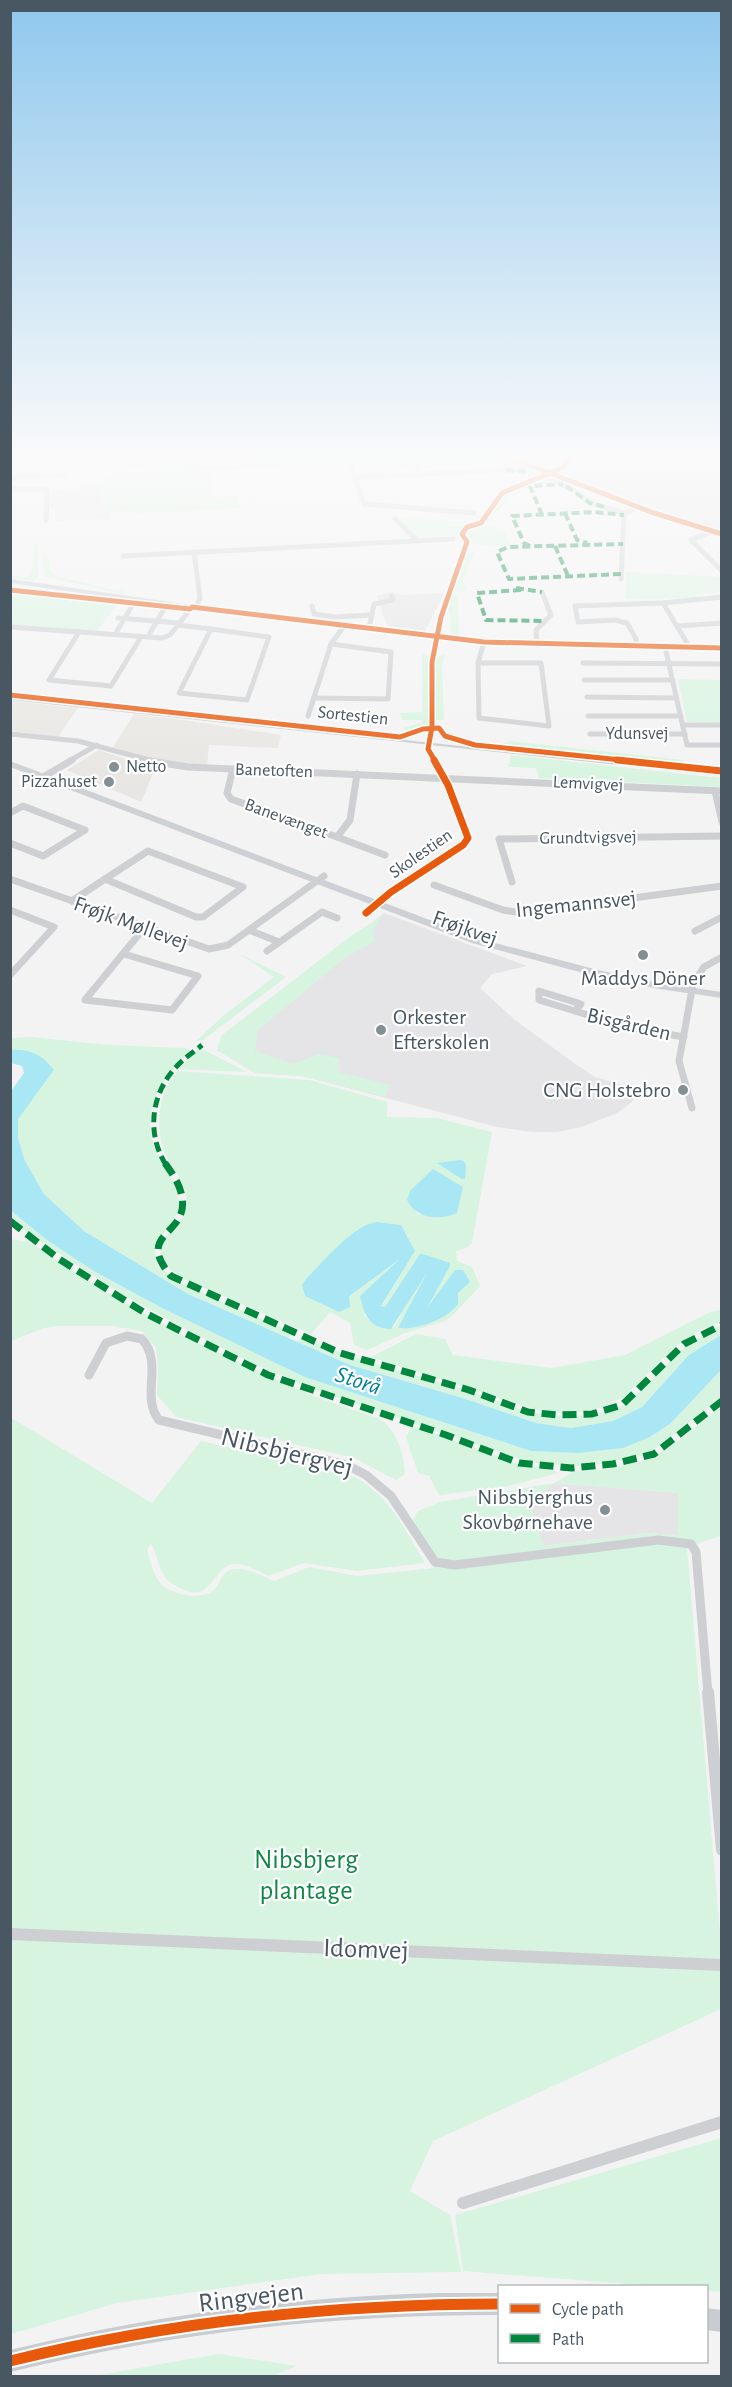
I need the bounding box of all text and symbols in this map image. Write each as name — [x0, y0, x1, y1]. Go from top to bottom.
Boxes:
street label: Sortestien — [317, 703, 389, 729]
street label: Ydunsvej — [605, 725, 669, 743]
place label: Netto — [126, 758, 166, 776]
marker: Netto — [107, 760, 121, 774]
street label: Banetoften — [235, 761, 313, 781]
place label: Pizzahuset — [21, 773, 97, 791]
street label: Lemvigvej — [552, 773, 624, 795]
marker: Pizzahuset — [102, 775, 116, 789]
street label: Banevænget — [242, 796, 330, 842]
street label: Skolestien — [386, 826, 456, 882]
street label: Grundtvigsvej — [539, 828, 637, 848]
street label: Ingemannsvej — [515, 887, 637, 921]
street label: Frøjk Møllevej — [71, 892, 191, 954]
street label: Frøjkvej — [430, 906, 500, 950]
marker: Maddys Döner — [636, 948, 650, 962]
place label: Maddys Döner — [581, 967, 705, 989]
street label: Bisgården — [585, 1004, 673, 1044]
place label: Orkester Efterskolen — [393, 1006, 490, 1053]
marker: Orkester Efterskolen — [374, 1023, 388, 1037]
place label: CNG Holstebro — [543, 1079, 671, 1101]
marker: CNG Holstebro — [676, 1083, 690, 1097]
water label: Storå — [332, 1362, 384, 1400]
street label: Nibsbjergvej — [218, 1423, 356, 1482]
place label: Nibsbjerghus Skovbørnehave — [462, 1486, 593, 1533]
marker: Nibsbjerghus Skovbørnehave — [598, 1503, 612, 1517]
park label: Nibsbjerg plantage — [254, 1846, 359, 1904]
street label: Idomvej — [323, 1934, 409, 1965]
street label: Ringvejen — [197, 2277, 305, 2318]
legend — [498, 2285, 708, 2363]
text: Cycle path — [552, 2301, 624, 2319]
text: Path — [552, 2331, 584, 2349]

